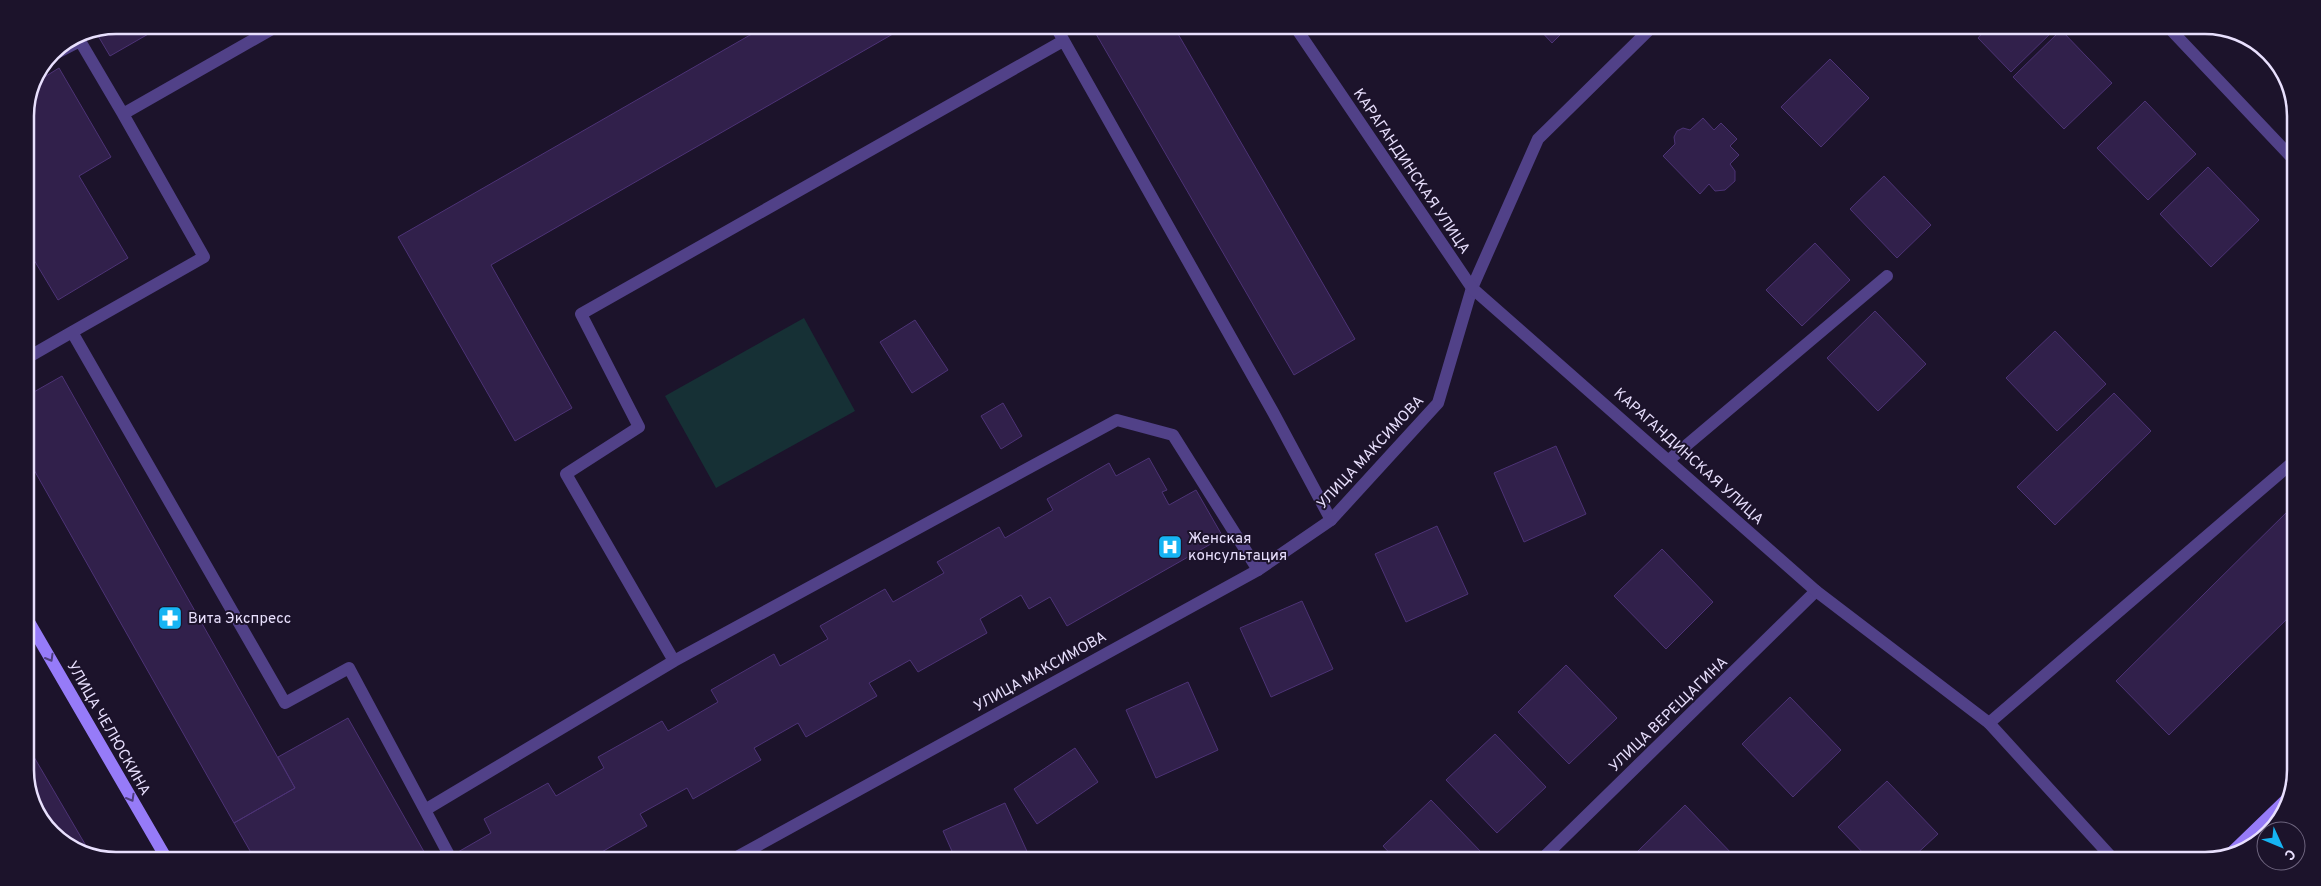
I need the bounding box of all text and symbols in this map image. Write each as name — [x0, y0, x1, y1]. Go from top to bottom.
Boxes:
street label: КАРАГАНДИНСКАЯ УЛИЦА — [1348, 85, 1473, 258]
street label: КАРАГАНДИНСКАЯ УЛИЦА — [1609, 385, 1767, 530]
street label: УЛИЦА МАКСИМОВА — [1313, 392, 1429, 514]
place label: Женская консультация — [1188, 530, 1287, 566]
hospital icon: Женская консультация — [1157, 534, 1183, 560]
pharmacy icon: Вита Экспресс — [157, 605, 183, 631]
place label: Вита Экспресс — [188, 610, 291, 629]
street label: УЛИЦА МАКСИМОВА — [971, 628, 1110, 717]
one-way arrow — [43, 652, 53, 661]
street label: УЛИЦА ВЕРЕЩАГИНА — [1606, 653, 1732, 777]
street label: УЛИЦА ЧЕЛЮСКИНА — [61, 658, 154, 799]
one-way arrow — [125, 793, 135, 802]
north arrow — [2256, 821, 2306, 871]
text: С — [2280, 845, 2298, 863]

